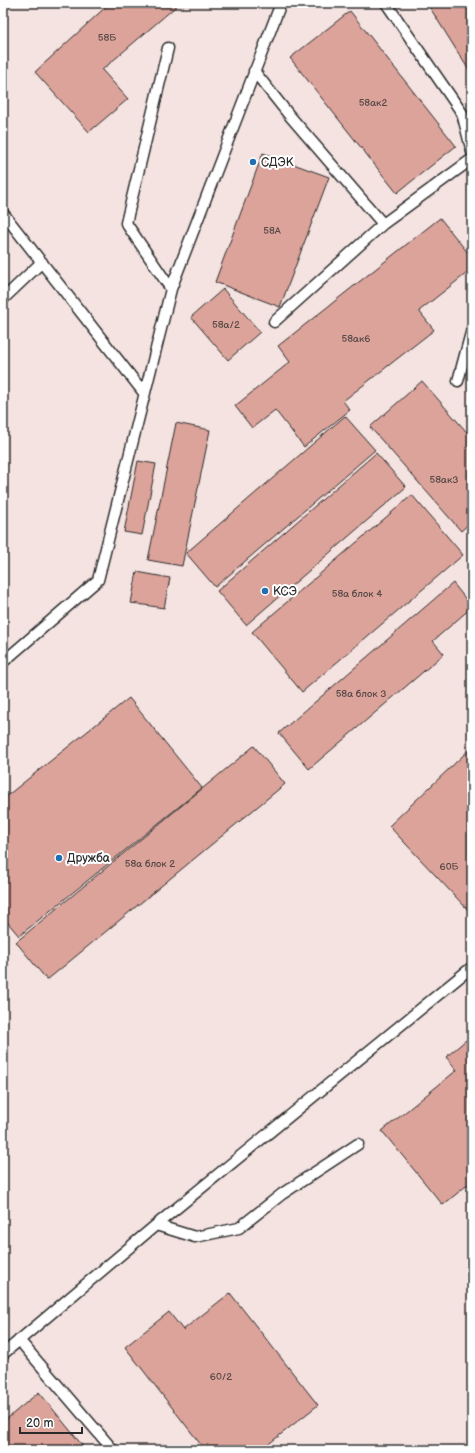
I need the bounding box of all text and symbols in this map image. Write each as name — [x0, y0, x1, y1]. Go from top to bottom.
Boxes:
house number: 58Б — [98, 32, 116, 44]
house number: 58ак2 — [359, 97, 387, 109]
place label: СДЭК — [261, 155, 294, 170]
marker: СДЭК — [248, 157, 258, 167]
house number: 58А — [263, 225, 282, 237]
house number: 58а/2 — [212, 319, 240, 331]
house number: 58ак6 — [342, 333, 370, 345]
house number: 58ак3 — [430, 474, 458, 486]
place label: КСЭ — [273, 584, 297, 599]
marker: КСЭ — [260, 586, 270, 596]
house number: 58а блок 4 — [332, 588, 382, 600]
house number: 58а блок 3 — [336, 688, 386, 700]
place label: Дружба — [67, 851, 110, 866]
marker: Дружба — [54, 853, 64, 863]
house number: 58а блок 2 — [125, 858, 175, 870]
house number: 60Б — [440, 861, 459, 873]
house number: 60/2 — [210, 1371, 232, 1383]
scale bar — [20, 1409, 82, 1435]
text: 20 m — [26, 1416, 53, 1431]

